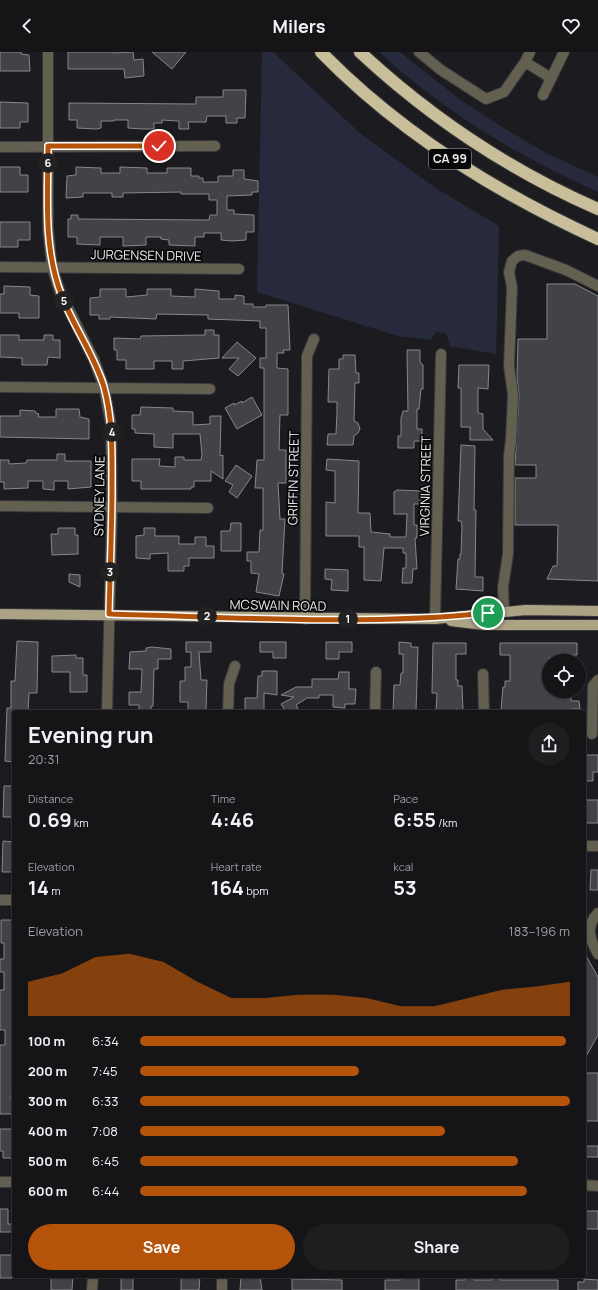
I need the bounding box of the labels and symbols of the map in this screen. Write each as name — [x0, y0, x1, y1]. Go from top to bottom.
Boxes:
pin — [142, 129, 176, 163]
road number: CA 99 — [429, 149, 471, 169]
pin: 6 — [38, 153, 58, 173]
street label: JURGENSEN DRIVE — [90, 245, 202, 265]
pin: 5 — [54, 291, 74, 311]
pin: 4 — [102, 422, 122, 442]
street label: GRIFFIN STREET — [283, 430, 303, 525]
street label: VIRGINIA STREET — [415, 435, 435, 536]
street label: SYDNEY LANE — [89, 456, 109, 536]
pin: 3 — [100, 562, 120, 582]
street label: MCSWAIN ROAD — [229, 595, 327, 615]
pin — [471, 596, 505, 630]
pin: 2 — [197, 606, 217, 626]
pin: 1 — [338, 609, 358, 629]

